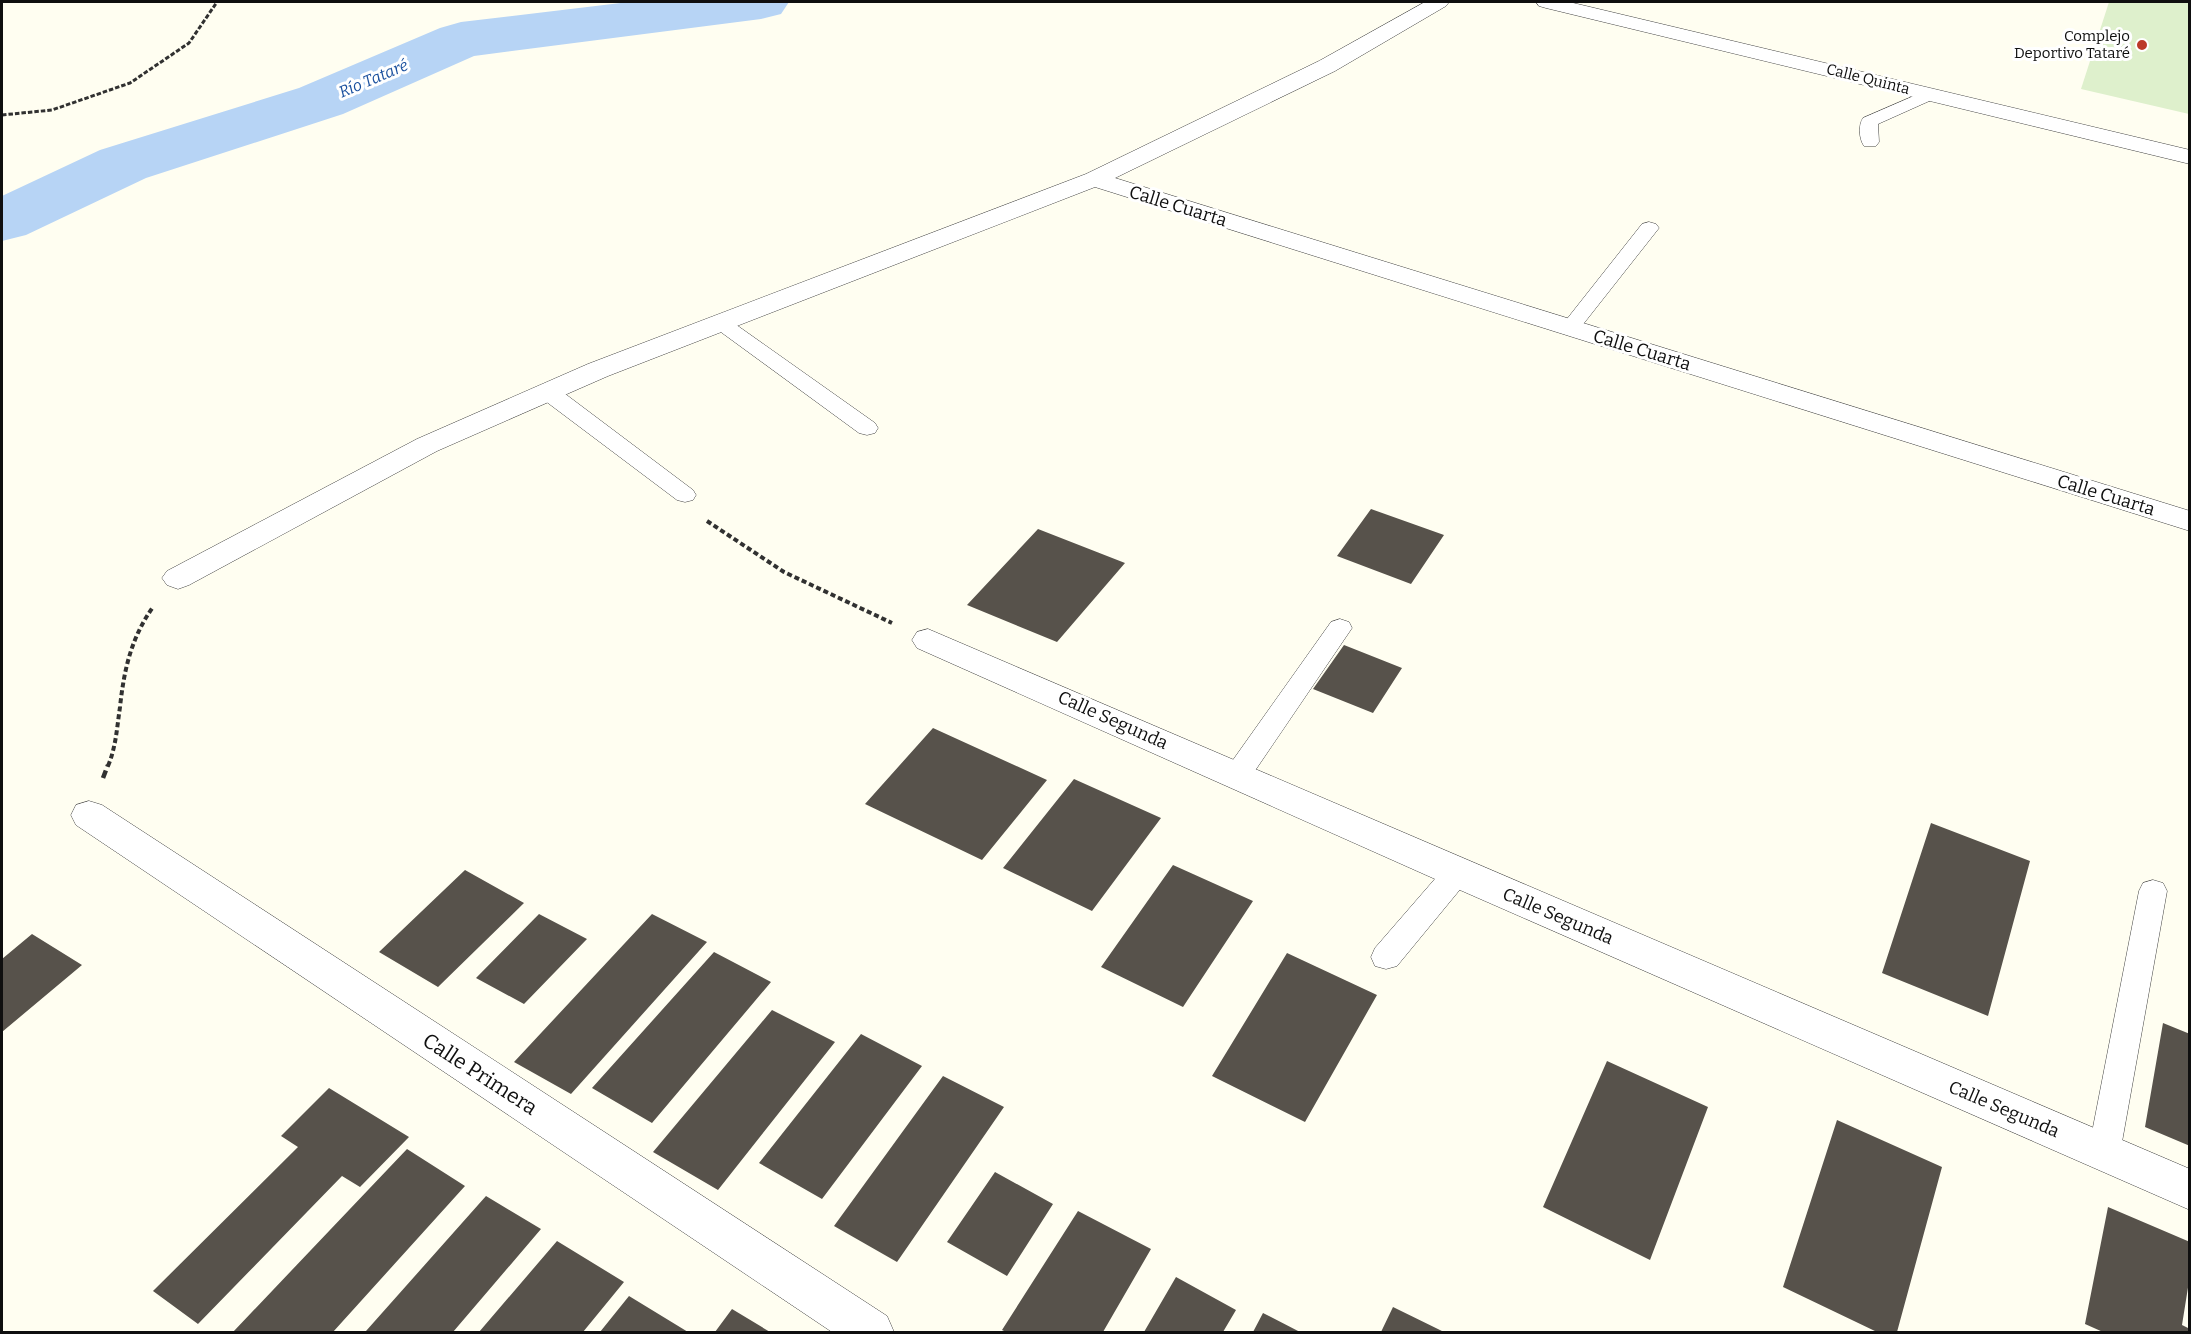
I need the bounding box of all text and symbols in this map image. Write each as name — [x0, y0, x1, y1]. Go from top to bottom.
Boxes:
place label: Complejo Deportivo Tataré — [2014, 27, 2130, 62]
marker: Complejo Deportivo Tataré — [2135, 38, 2149, 52]
water label: Río Tataré — [336, 55, 411, 102]
street label: Calle Quinta — [1824, 60, 1912, 98]
street label: Calle Cuarta — [1126, 181, 1230, 231]
street label: Calle Cuarta — [1590, 325, 1694, 375]
street label: Calle Cuarta — [2054, 470, 2158, 520]
street label: Calle Segunda — [1055, 686, 1172, 754]
street label: Calle Segunda — [1499, 883, 1617, 949]
street label: Calle Primera — [418, 1027, 543, 1121]
street label: Calle Segunda — [1945, 1076, 2063, 1142]

